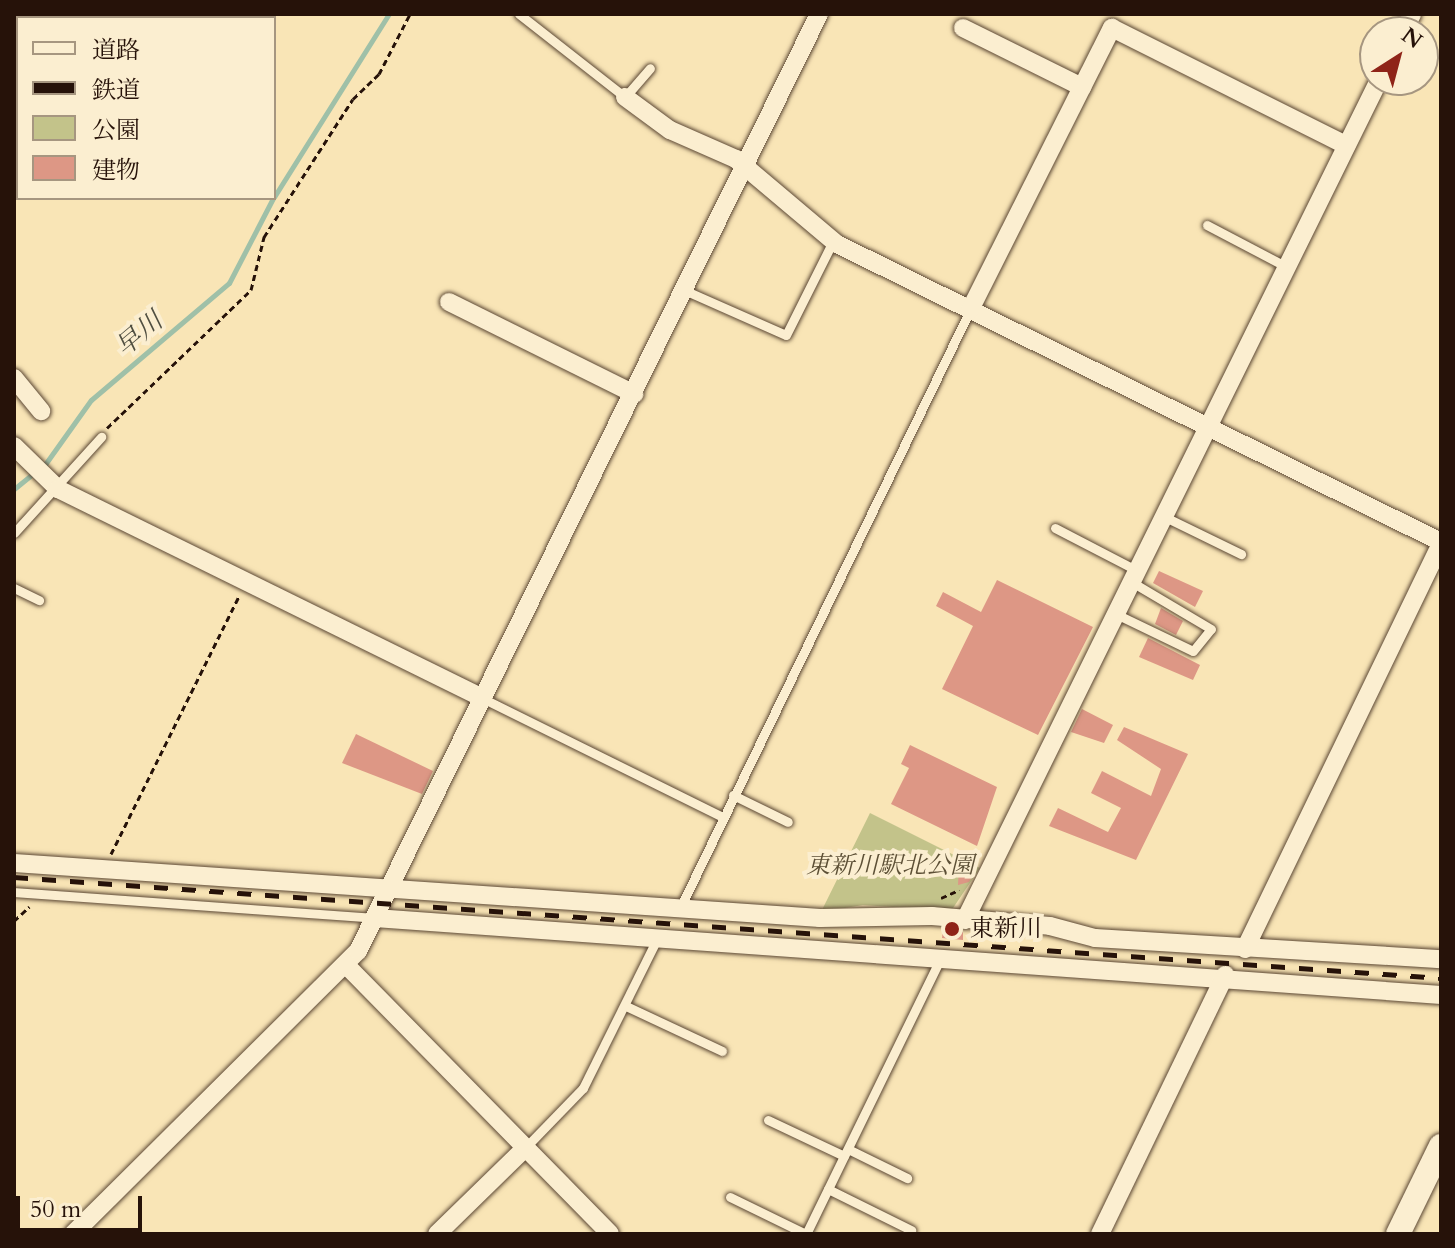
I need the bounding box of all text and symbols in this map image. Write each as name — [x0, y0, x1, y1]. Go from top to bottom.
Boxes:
legend — [16, 16, 276, 200]
north arrow — [1359, 16, 1439, 96]
text: N — [1395, 20, 1428, 56]
text: 道路 — [92, 34, 140, 67]
text: 鉄道 — [92, 74, 140, 107]
text: 公園 — [92, 114, 140, 147]
text: 建物 — [92, 154, 140, 187]
water label: 早川 — [109, 305, 169, 363]
park label: 東新川駅北公園 — [806, 852, 974, 880]
place label: 東新川 — [970, 915, 1042, 943]
marker: 東新川 — [941, 918, 963, 940]
scale bar — [20, 1180, 146, 1230]
text: 50 m — [30, 1193, 81, 1226]

